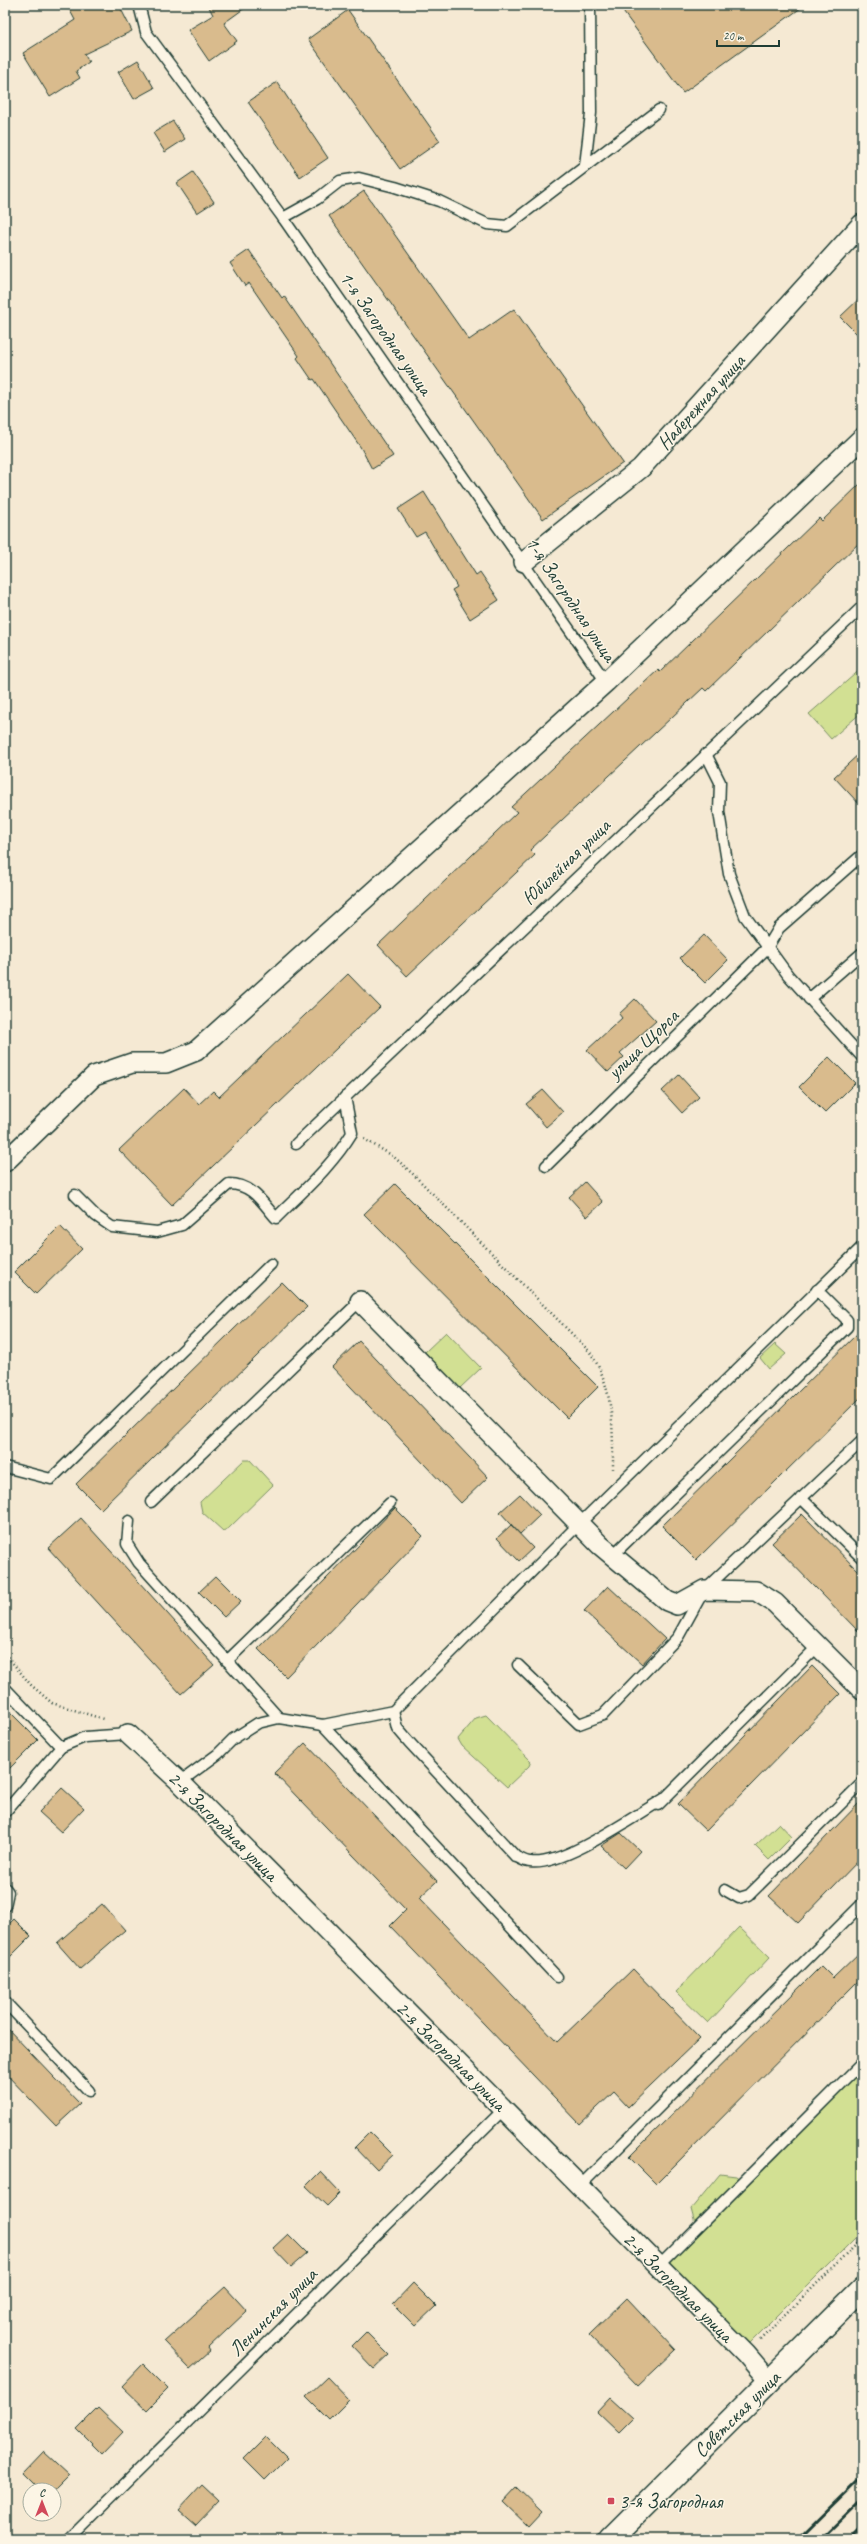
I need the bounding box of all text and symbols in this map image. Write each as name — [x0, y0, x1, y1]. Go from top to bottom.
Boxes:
scale bar — [717, 22, 779, 48]
text: 20 m — [723, 28, 745, 44]
street label: 1-я Загородная улица — [334, 266, 439, 401]
street label: Набережная улица — [652, 348, 752, 455]
street label: 1-я Загородная улица — [520, 531, 623, 668]
street label: Юбилейная улица — [516, 812, 617, 910]
street label: улица Щорса — [601, 1002, 685, 1085]
street label: 2-я Загородная улица — [163, 1766, 285, 1888]
street label: 2-я Загородная улица — [391, 1996, 513, 2118]
street label: 2-я Загородная улица — [618, 2227, 740, 2349]
street label: Ленинская улица — [223, 2262, 323, 2362]
street label: Советская улица — [688, 2364, 787, 2463]
north arrow — [22, 2482, 62, 2522]
text: С — [39, 2485, 46, 2499]
place label: 3-я Загородная — [619, 2489, 725, 2514]
marker: 3-я Загородная — [606, 2496, 616, 2506]

